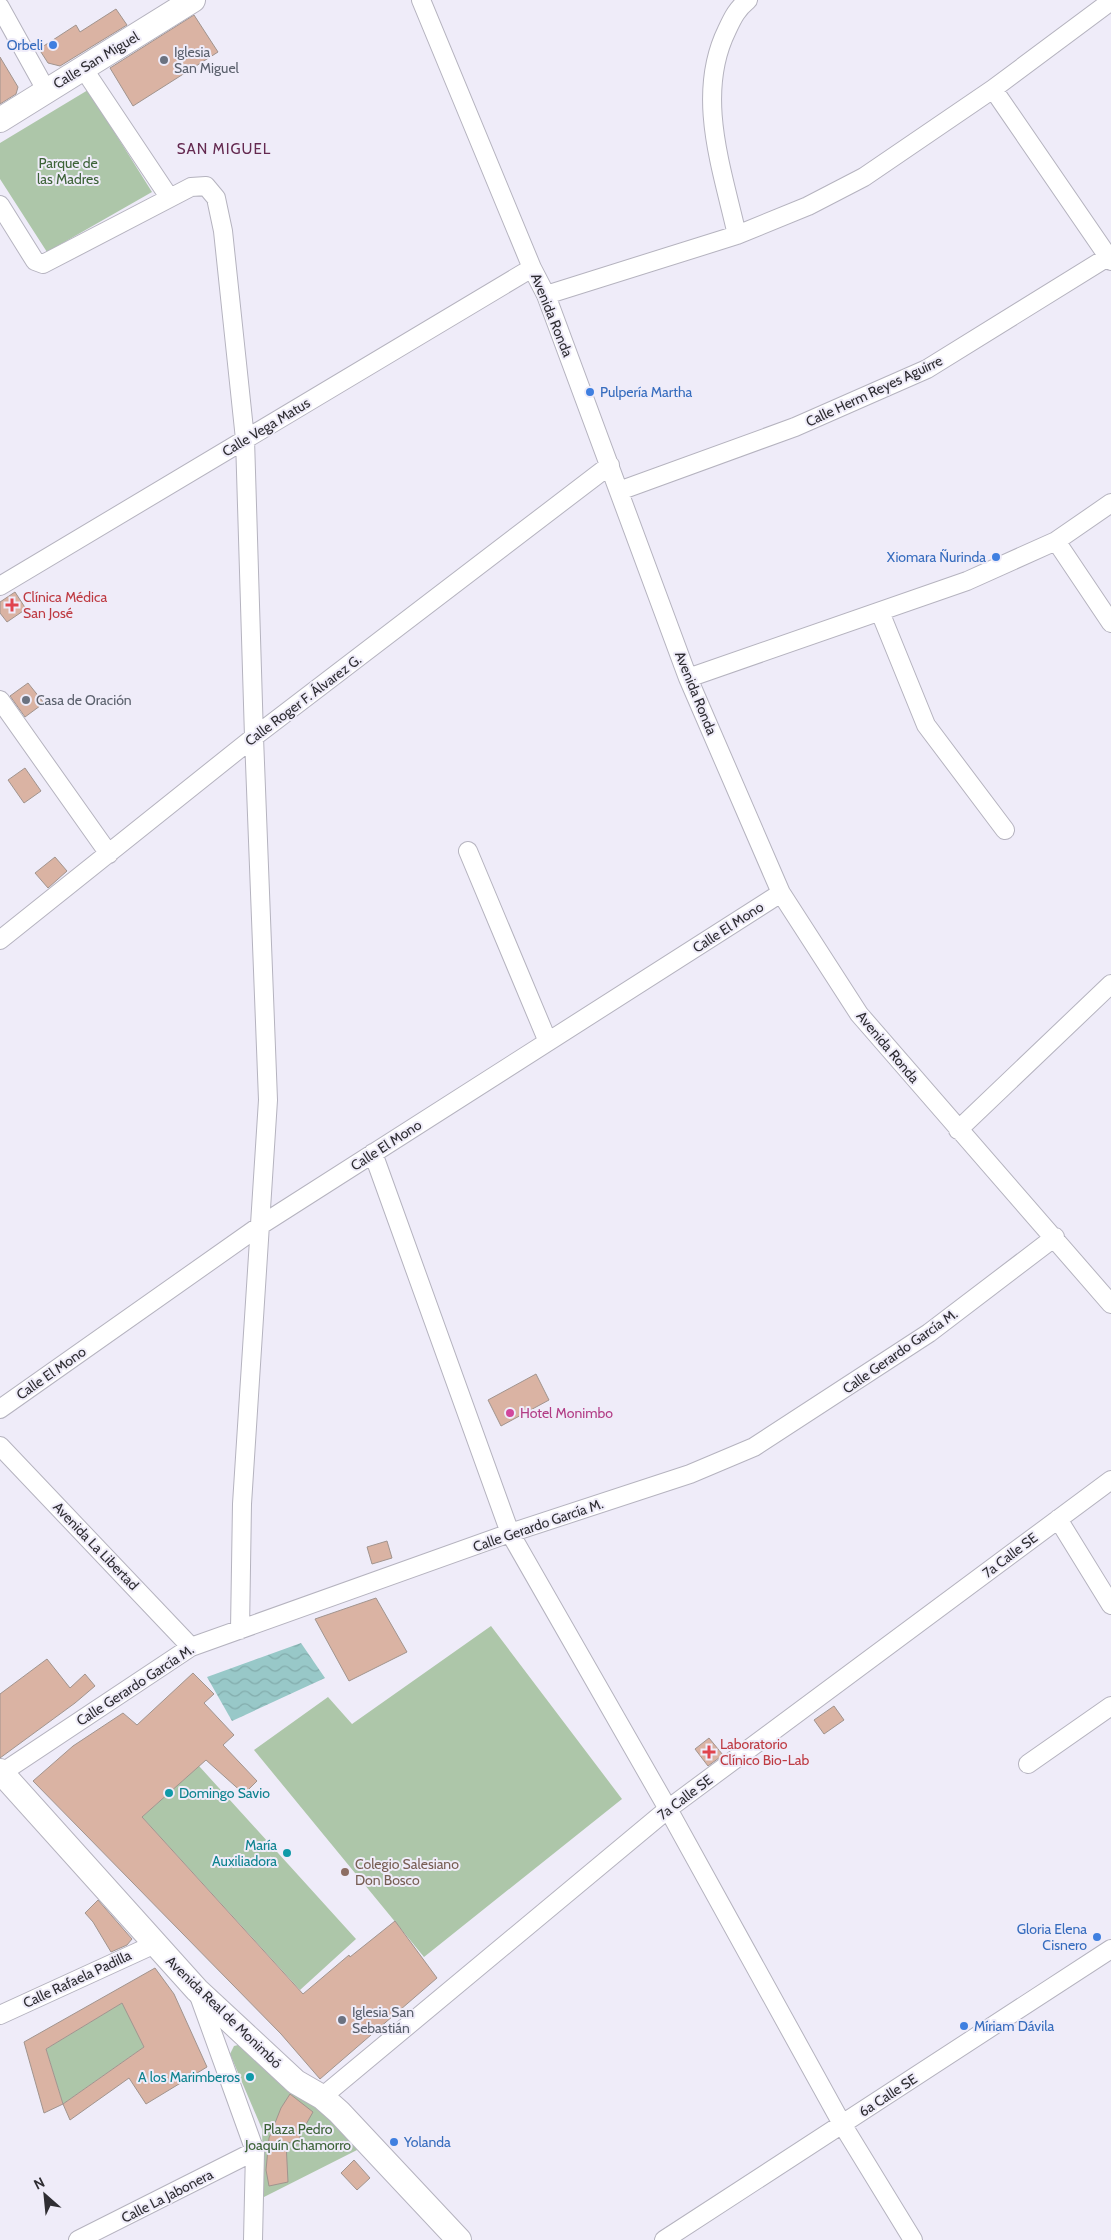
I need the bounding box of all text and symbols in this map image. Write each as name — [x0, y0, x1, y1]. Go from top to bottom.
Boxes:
street label: Calle San Miguel — [50, 27, 143, 93]
place label: Orbeli — [7, 36, 43, 54]
marker: Orbeli — [47, 39, 59, 51]
place label: Iglesia San Miguel — [174, 43, 240, 77]
marker: Iglesia San Miguel — [158, 54, 170, 66]
district label: SAN MIGUEL — [177, 140, 271, 158]
park label: Parque de las Madres — [37, 154, 99, 188]
street label: Avenida Ronda — [527, 271, 577, 360]
street label: Calle Herm Reyes Aguirre — [803, 351, 945, 431]
place label: Pulpería Martha — [600, 383, 693, 401]
marker: Pulpería Martha — [584, 386, 596, 398]
street label: Calle Vega Matus — [219, 394, 314, 460]
place label: Xiomara Ñurinda — [887, 548, 986, 566]
marker: Xiomara Ñurinda — [990, 551, 1002, 563]
place label: Clínica Médica San José — [23, 588, 107, 622]
marker: Clínica Médica San José — [5, 598, 19, 612]
street label: Avenida Ronda — [671, 649, 721, 738]
street label: Calle Roger F. Álvarez G. — [241, 650, 365, 750]
place label: Casa de Oración — [36, 691, 132, 709]
marker: Casa de Oración — [20, 694, 32, 706]
street label: Calle El Mono — [689, 897, 767, 957]
street label: Avenida Ronda — [853, 1007, 924, 1087]
street label: Calle El Mono — [347, 1115, 425, 1175]
street label: Calle Gerardo García M. — [839, 1304, 961, 1398]
street label: Calle El Mono — [13, 1342, 90, 1404]
place label: Hotel Monimbo — [520, 1404, 613, 1422]
marker: Hotel Monimbo — [504, 1407, 516, 1419]
street label: Calle Gerardo García M. — [471, 1494, 606, 1556]
street label: Avenida La Libertad — [49, 1498, 143, 1594]
street label: 7a Calle SE — [979, 1528, 1041, 1582]
street label: Calle Gerardo García M. — [73, 1640, 197, 1730]
place label: Laboratorio Clínico Bio-Lab — [720, 1735, 809, 1769]
marker: Laboratorio Clínico Bio-Lab — [702, 1745, 716, 1759]
street label: 7a Calle SE — [654, 1770, 716, 1824]
place label: Domingo Savio — [179, 1784, 270, 1802]
marker: Domingo Savio — [163, 1787, 175, 1799]
place label: María Auxiliadora — [212, 1836, 277, 1870]
marker: María Auxiliadora — [281, 1847, 293, 1859]
place label: Colegio Salesiano Don Bosco — [355, 1855, 459, 1889]
marker: Colegio Salesiano Don Bosco — [339, 1866, 351, 1878]
place label: Gloria Elena Cisnero — [1017, 1920, 1087, 1954]
marker: Gloria Elena Cisnero — [1091, 1931, 1103, 1943]
street label: Calle Rafaela Padilla — [20, 1946, 134, 2012]
street label: Avenida Real de Monimbó — [162, 1952, 286, 2072]
place label: Iglesia San Sebastián — [352, 2003, 414, 2037]
marker: Iglesia San Sebastián — [336, 2014, 348, 2026]
place label: Míriam Dávila — [974, 2017, 1054, 2035]
marker: Míriam Dávila — [958, 2020, 970, 2032]
place label: A los Marimberos — [138, 2068, 240, 2086]
street label: 6a Calle SE — [855, 2069, 921, 2121]
marker: A los Marimberos — [244, 2071, 256, 2083]
park label: Plaza Pedro Joaquín Chamorro — [244, 2120, 351, 2154]
place label: Yolanda — [403, 2133, 451, 2151]
marker: Yolanda — [388, 2136, 400, 2148]
street label: Calle La Jabonera — [118, 2165, 216, 2227]
north arrow — [20, 2170, 70, 2220]
text: N — [31, 2173, 48, 2194]

